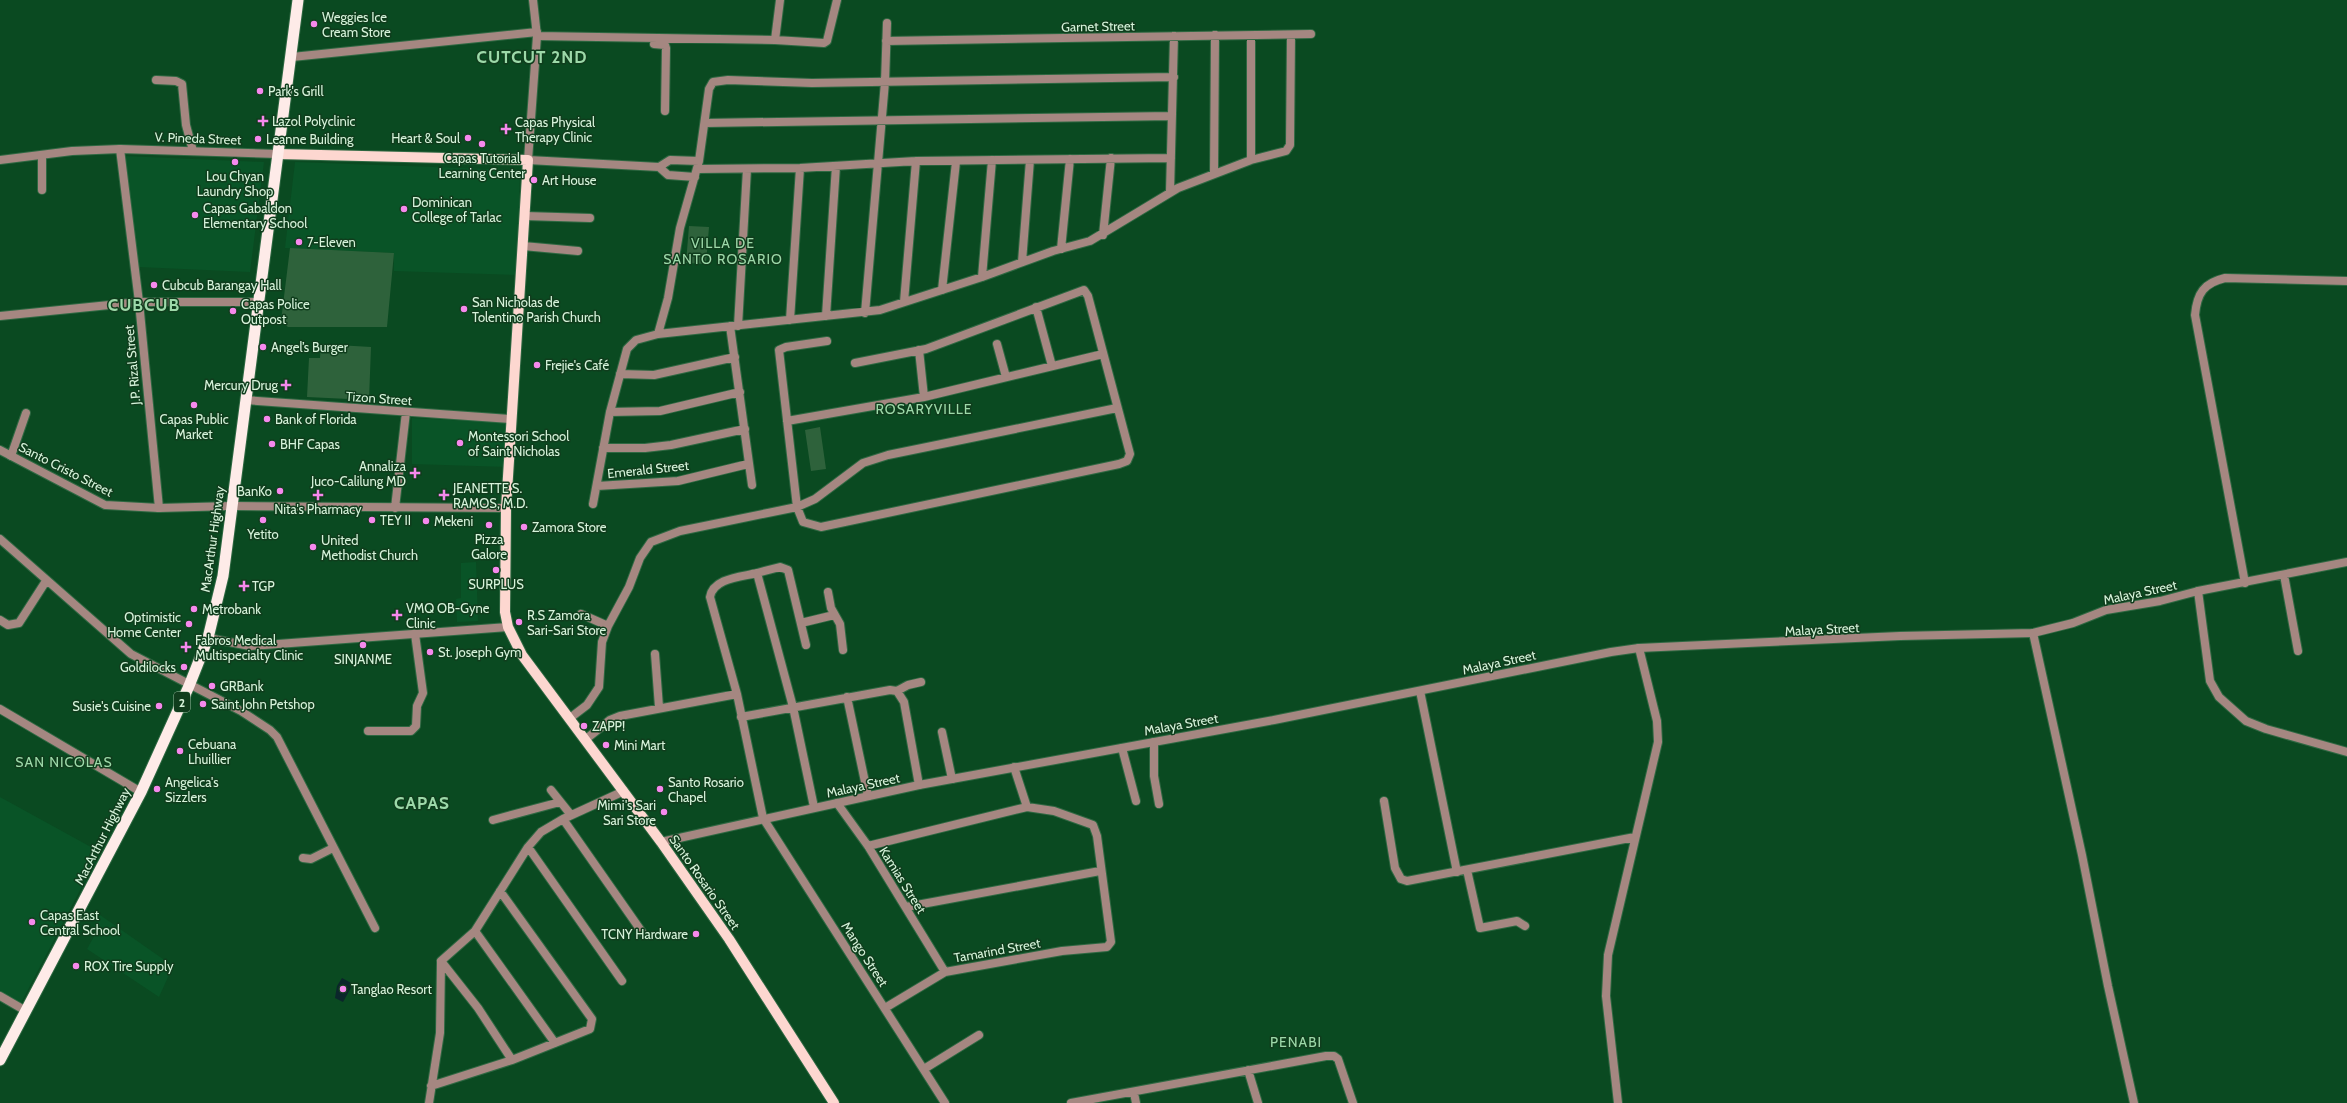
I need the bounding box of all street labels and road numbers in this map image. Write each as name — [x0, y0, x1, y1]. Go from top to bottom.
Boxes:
street label: Garnet Street — [1061, 17, 1136, 35]
street label: V. Pineda Street — [154, 128, 242, 148]
street label: J.P. Rizal Street — [120, 324, 144, 407]
street label: Tizon Street — [345, 388, 413, 408]
street label: Santo Cristo Street — [16, 438, 116, 500]
street label: Emerald Street — [606, 457, 690, 481]
street label: MacArthur Highway — [197, 484, 227, 593]
street label: Malaya Street — [2102, 576, 2179, 608]
street label: Malaya Street — [1784, 619, 1860, 639]
street label: Malaya Street — [1461, 646, 1538, 678]
road number: 2 — [174, 692, 190, 712]
street label: Malaya Street — [1143, 710, 1220, 738]
street label: Malaya Street — [825, 769, 902, 801]
street label: MacArthur Highway — [71, 784, 134, 887]
street label: Santo Rosario Street — [666, 831, 744, 933]
street label: Kamias Street — [876, 844, 930, 917]
street label: Mango Street — [838, 919, 892, 990]
street label: Tamarind Street — [952, 934, 1042, 965]

